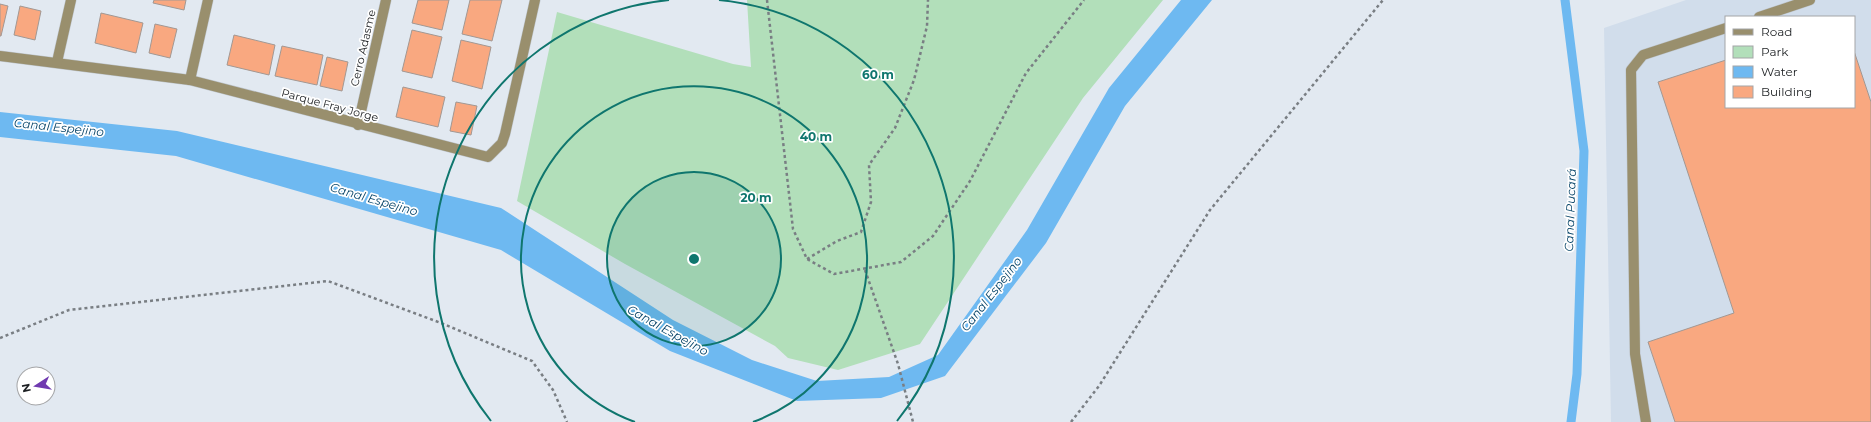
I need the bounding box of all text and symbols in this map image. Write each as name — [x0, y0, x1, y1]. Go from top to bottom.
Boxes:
street label: Cerro Adasme — [347, 8, 379, 88]
legend — [1725, 16, 1855, 108]
text: Road — [1761, 24, 1792, 39]
text: Park — [1761, 44, 1789, 59]
text: Water — [1761, 64, 1798, 79]
text: 60 m — [862, 67, 894, 82]
text: Building — [1761, 84, 1812, 99]
street label: Parque Fray Jorge — [280, 85, 380, 125]
water label: Canal Espejino — [13, 115, 105, 139]
text: 40 m — [800, 129, 832, 144]
water label: Canal Pucará — [1561, 168, 1579, 252]
water label: Canal Espejino — [329, 179, 420, 219]
text: 20 m — [740, 190, 772, 205]
centre of rings — [687, 252, 701, 266]
water label: Canal Espejino — [957, 253, 1025, 334]
water label: Canal Espejino — [625, 302, 712, 359]
north arrow — [16, 366, 56, 406]
text: N — [18, 382, 34, 394]

